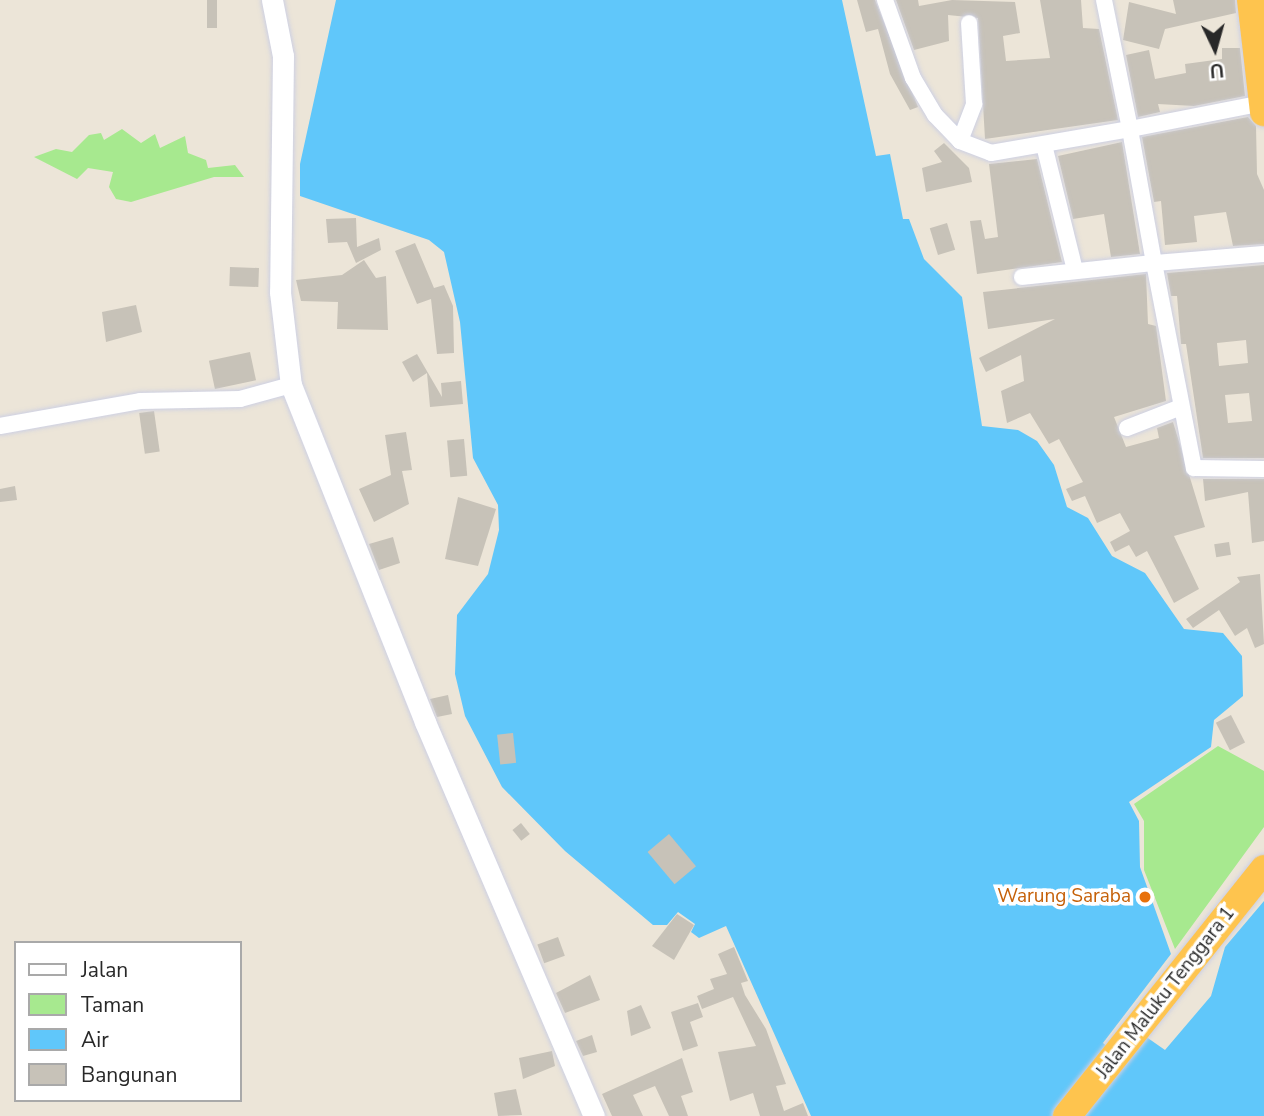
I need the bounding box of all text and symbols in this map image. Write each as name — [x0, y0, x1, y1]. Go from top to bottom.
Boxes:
north arrow — [1180, 14, 1250, 84]
text: U — [1209, 56, 1225, 83]
place label: Warung Saraba — [997, 886, 1131, 908]
marker: Warung Saraba — [1137, 889, 1153, 905]
street label: Jalan Maluku Tenggara 1 — [1092, 903, 1240, 1083]
legend — [14, 941, 242, 1102]
text: Jalan — [81, 956, 128, 984]
text: Taman — [81, 991, 144, 1019]
text: Air — [81, 1026, 109, 1054]
text: Bangunan — [81, 1061, 177, 1089]

